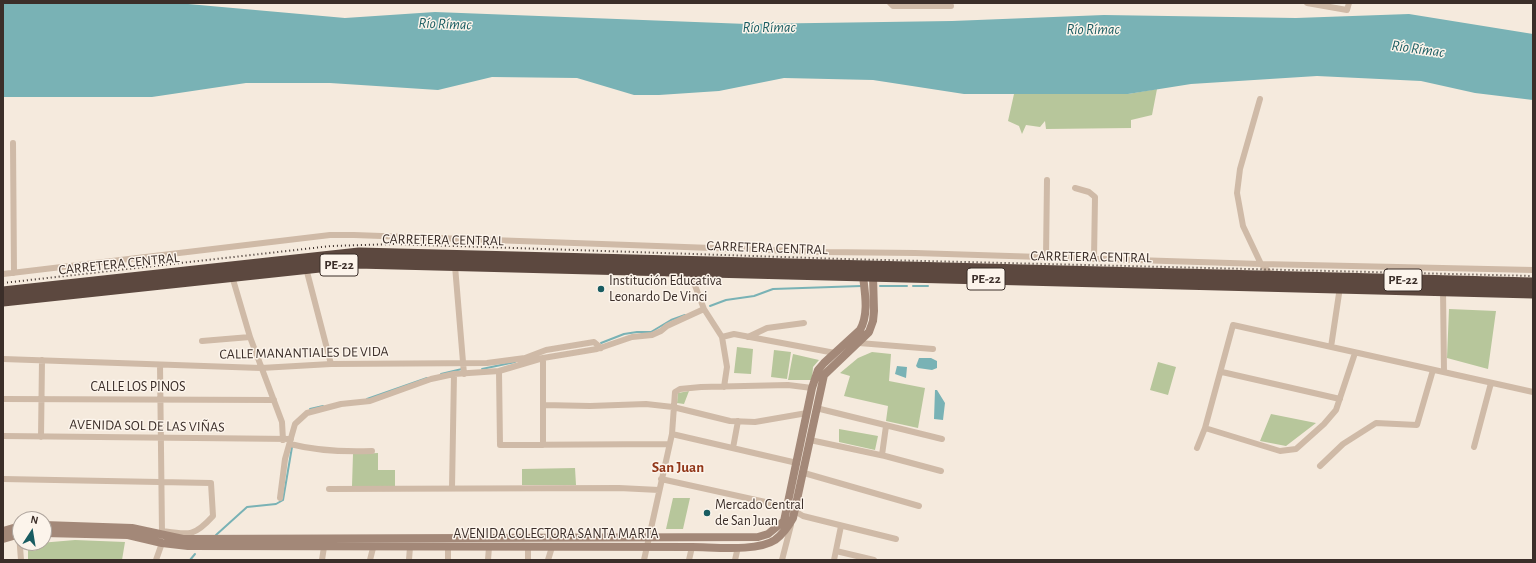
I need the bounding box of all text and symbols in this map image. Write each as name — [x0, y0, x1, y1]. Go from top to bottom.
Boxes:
water label: Río Rímac — [418, 14, 472, 34]
water label: Río Rímac — [742, 18, 796, 36]
water label: Río Rímac — [1066, 20, 1120, 38]
water label: Río Rímac — [1390, 36, 1446, 62]
street label: CARRETERA CENTRAL — [382, 231, 504, 249]
street label: CARRETERA CENTRAL — [706, 237, 828, 259]
street label: CARRETERA CENTRAL — [1030, 248, 1152, 266]
street label: CARRETERA CENTRAL — [58, 249, 180, 279]
road number: PE-22 — [320, 254, 358, 276]
road number: PE-22 — [967, 268, 1005, 290]
road number: PE-22 — [1384, 269, 1422, 291]
place label: Institución Educativa Leonardo De Vinci — [609, 273, 722, 306]
marker: Institución Educativa Leonardo De Vinci — [596, 284, 606, 294]
street label: CALLE MANANTIALES DE VIDA — [219, 343, 389, 363]
street label: CALLE LOS PINOS — [90, 379, 186, 395]
street label: AVENIDA SOL DE LAS VIÑAS — [69, 416, 225, 436]
district label: San Juan — [652, 458, 704, 476]
place label: Mercado Central de San Juan — [715, 497, 804, 530]
marker: Mercado Central de San Juan — [702, 508, 712, 518]
north arrow — [12, 511, 52, 551]
text: N — [30, 514, 39, 526]
street label: AVENIDA COLECTORA SANTA MARTA — [453, 526, 659, 542]

